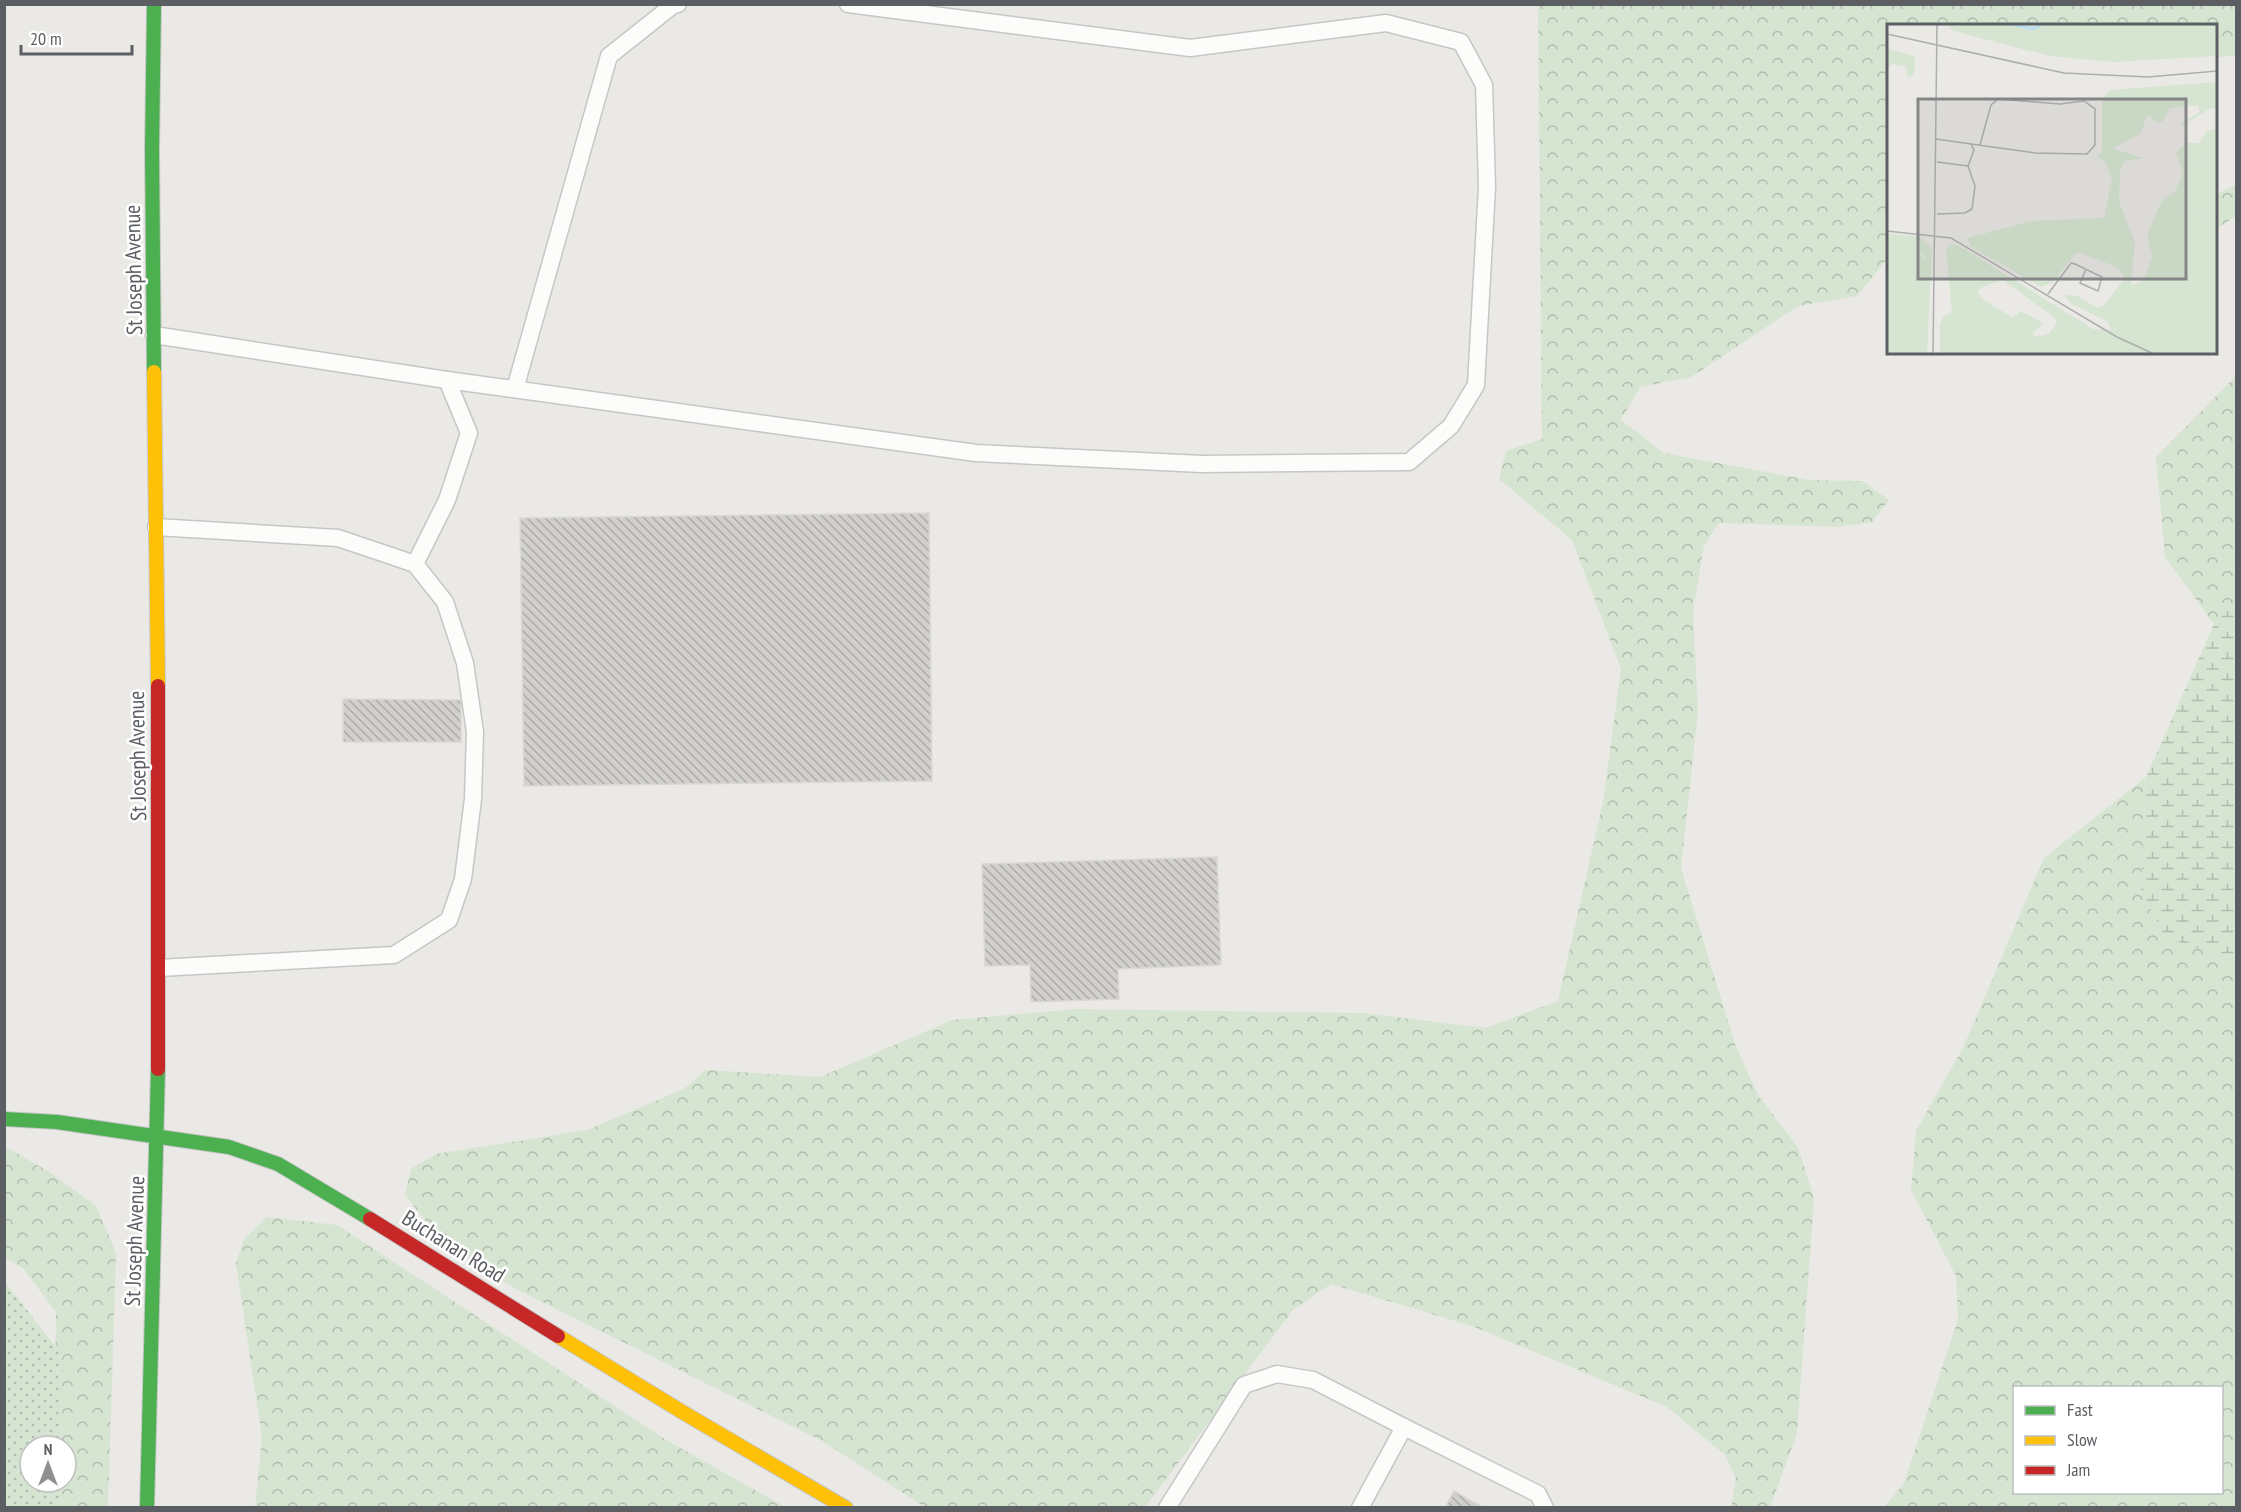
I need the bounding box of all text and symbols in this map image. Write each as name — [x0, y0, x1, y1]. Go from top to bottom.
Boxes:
scale bar — [21, 18, 132, 56]
inset map — [1887, 24, 2217, 354]
text: 20 m — [30, 27, 62, 50]
street label: St Joseph Avenue — [118, 205, 148, 335]
street label: St Joseph Avenue — [122, 691, 152, 821]
street label: St Joseph Avenue — [118, 1175, 150, 1307]
street label: Buchanan Road — [397, 1203, 511, 1289]
legend — [2013, 1386, 2223, 1494]
text: Fast — [2067, 1398, 2093, 1421]
text: Slow — [2067, 1428, 2098, 1451]
north arrow — [18, 1434, 78, 1494]
text: N — [44, 1439, 52, 1459]
text: Jam — [2066, 1458, 2090, 1481]

